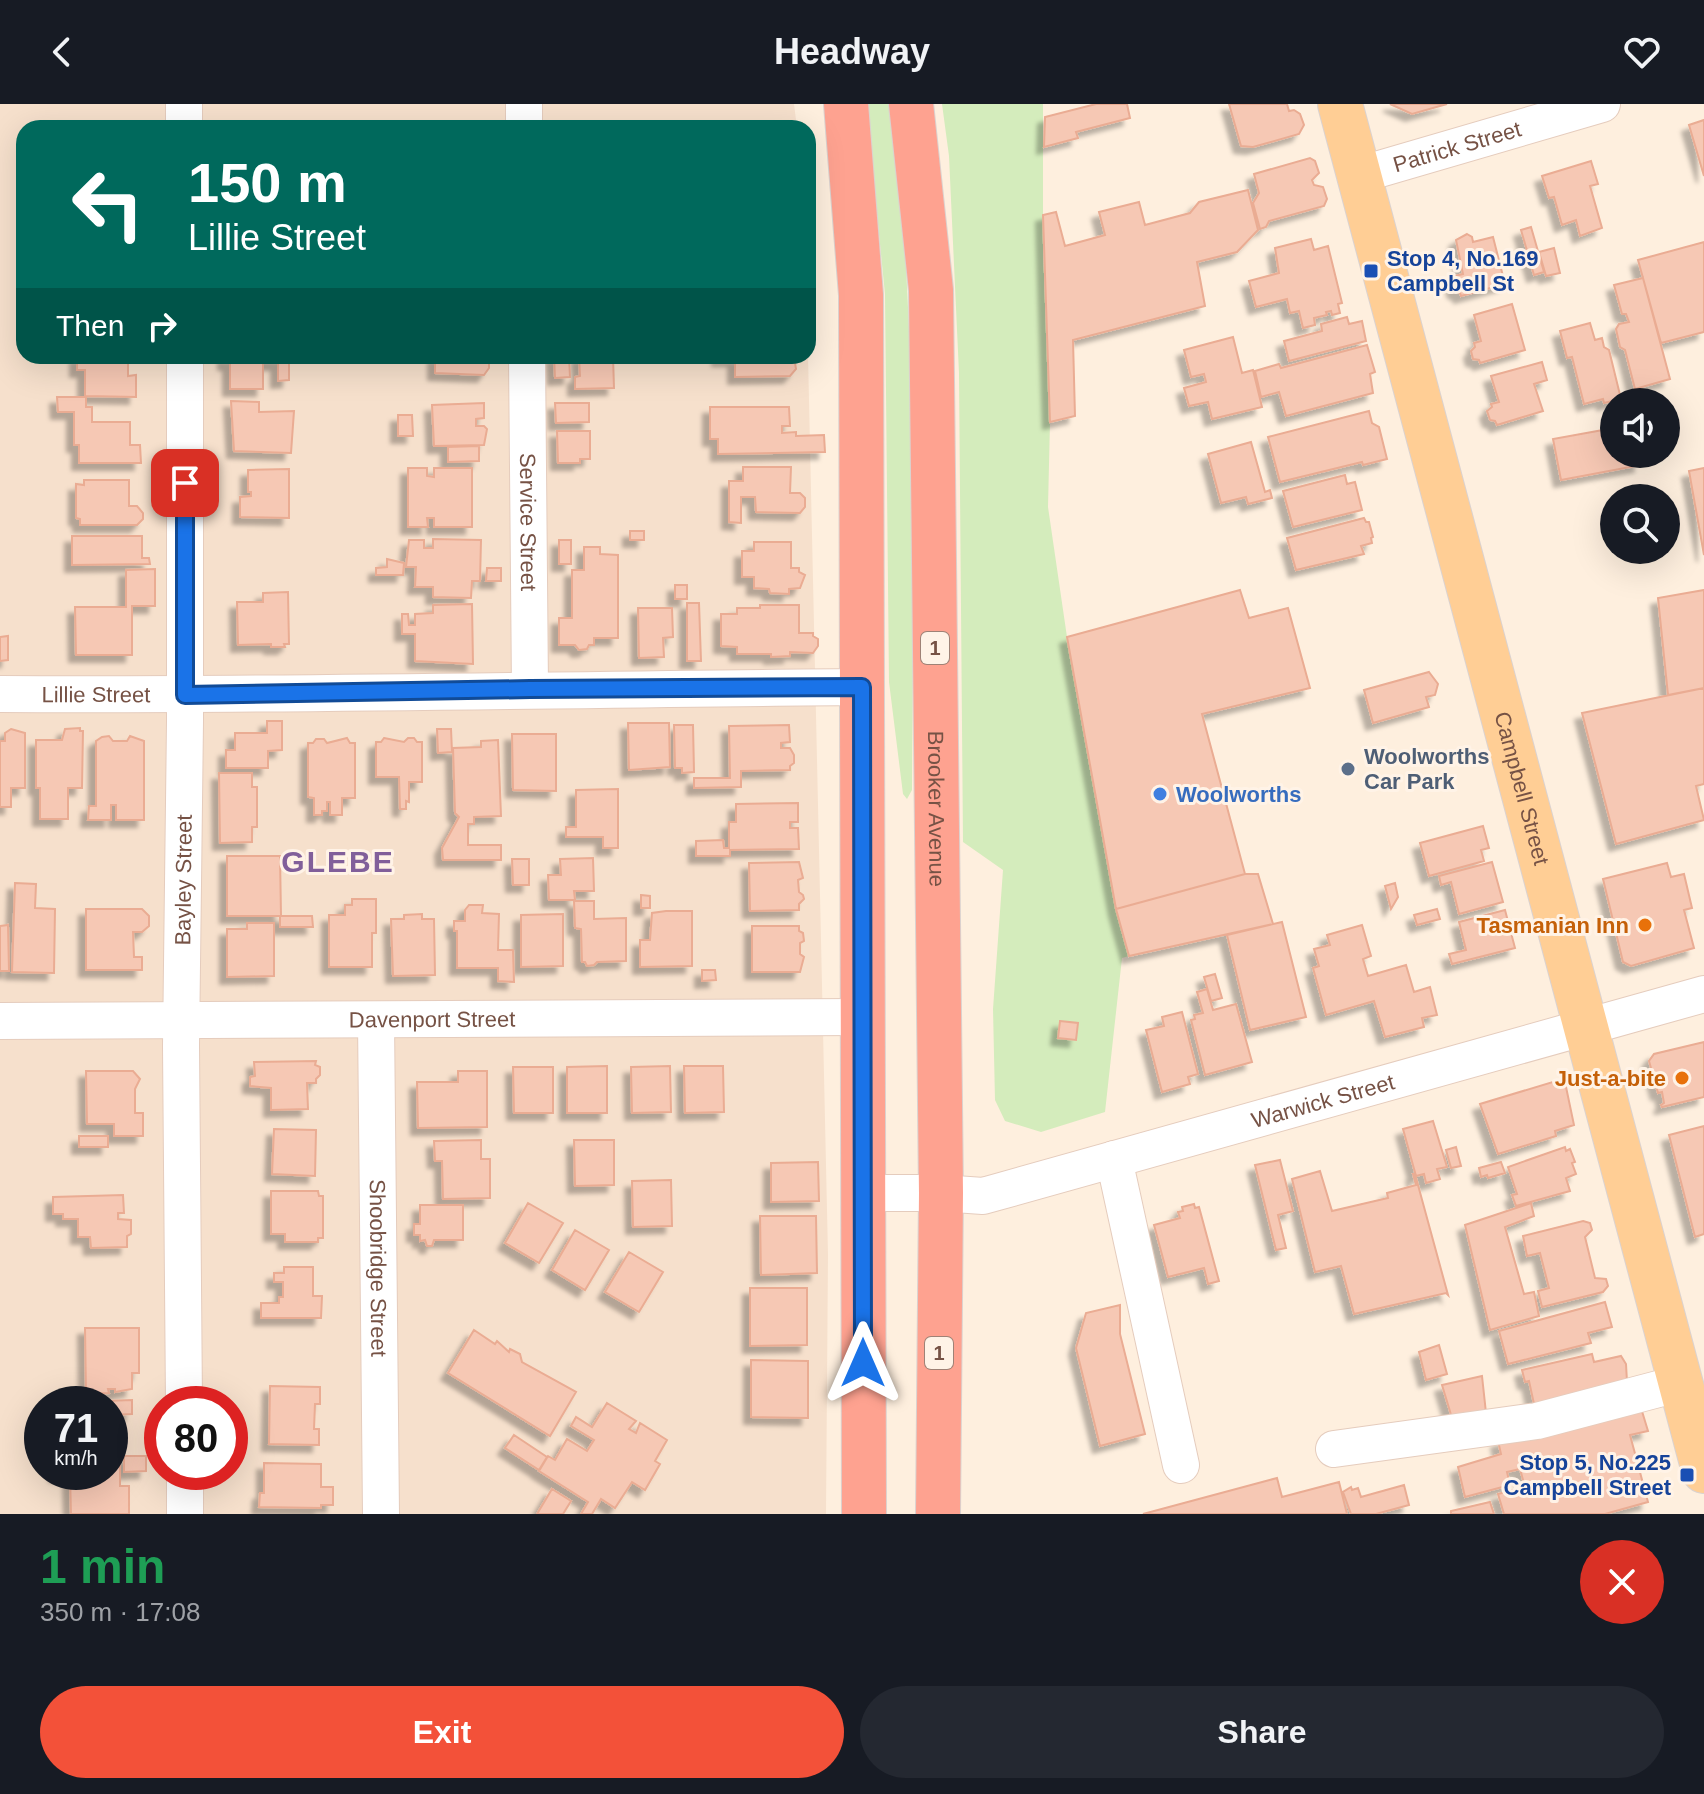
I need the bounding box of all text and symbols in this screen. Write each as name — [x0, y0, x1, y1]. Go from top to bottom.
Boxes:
icon: back — [40, 30, 84, 74]
icon: heart — [1620, 30, 1664, 74]
text: Headway — [774, 31, 930, 72]
street label: Patrick Street — [1390, 116, 1524, 177]
text: 150 m — [188, 151, 347, 214]
icon: left — [56, 152, 160, 256]
text: Lillie Street — [188, 217, 366, 258]
place label: Stop 4, No.169 Campbell St — [1387, 246, 1539, 296]
marker: Stop 4, No.169 Campbell St — [1362, 262, 1380, 280]
icon: right — [140, 304, 184, 348]
text: Then — [56, 309, 124, 342]
map controls — [1600, 388, 1680, 564]
button: sound — [1600, 388, 1680, 468]
pin — [151, 449, 219, 517]
street label: Service Street — [515, 453, 542, 591]
icon: arrive — [163, 461, 207, 505]
button: search — [1600, 484, 1680, 564]
road number: 1 — [921, 632, 949, 664]
street label: Lillie Street — [41, 682, 150, 707]
street label: Campbell Street — [1490, 709, 1555, 868]
street label: Brooker Avenue — [923, 731, 950, 887]
place label: Woolworths Car Park — [1364, 744, 1489, 794]
marker: Woolworths Car Park — [1339, 760, 1357, 778]
place label: Woolworths — [1176, 782, 1301, 807]
marker: Woolworths — [1151, 785, 1169, 803]
street label: Bayley Street — [170, 814, 196, 946]
district label: GLEBE — [281, 845, 395, 878]
place label: Tasmanian Inn — [1477, 913, 1629, 938]
marker: Tasmanian Inn — [1636, 916, 1654, 934]
street label: Davenport Street — [349, 1006, 515, 1032]
place label: Just-a-bite — [1555, 1066, 1666, 1091]
street label: Warwick Street — [1249, 1069, 1397, 1133]
marker: Just-a-bite — [1673, 1069, 1691, 1087]
street label: Shoobridge Street — [365, 1179, 392, 1357]
position arrow — [821, 1321, 905, 1405]
road number: 1 — [925, 1337, 953, 1369]
speed limit sign: 80 — [144, 1386, 248, 1490]
text: 71 — [54, 1406, 98, 1450]
text: km/h — [54, 1447, 98, 1469]
place label: Stop 5, No.225 Campbell Street — [1504, 1450, 1672, 1500]
marker: Stop 5, No.225 Campbell Street — [1678, 1466, 1696, 1484]
text: 1 min — [40, 1540, 165, 1593]
button: close — [1580, 1540, 1664, 1624]
text: 350 m · 17:08 — [40, 1597, 200, 1627]
button: Exit — [40, 1686, 844, 1778]
button: Share — [860, 1686, 1664, 1778]

